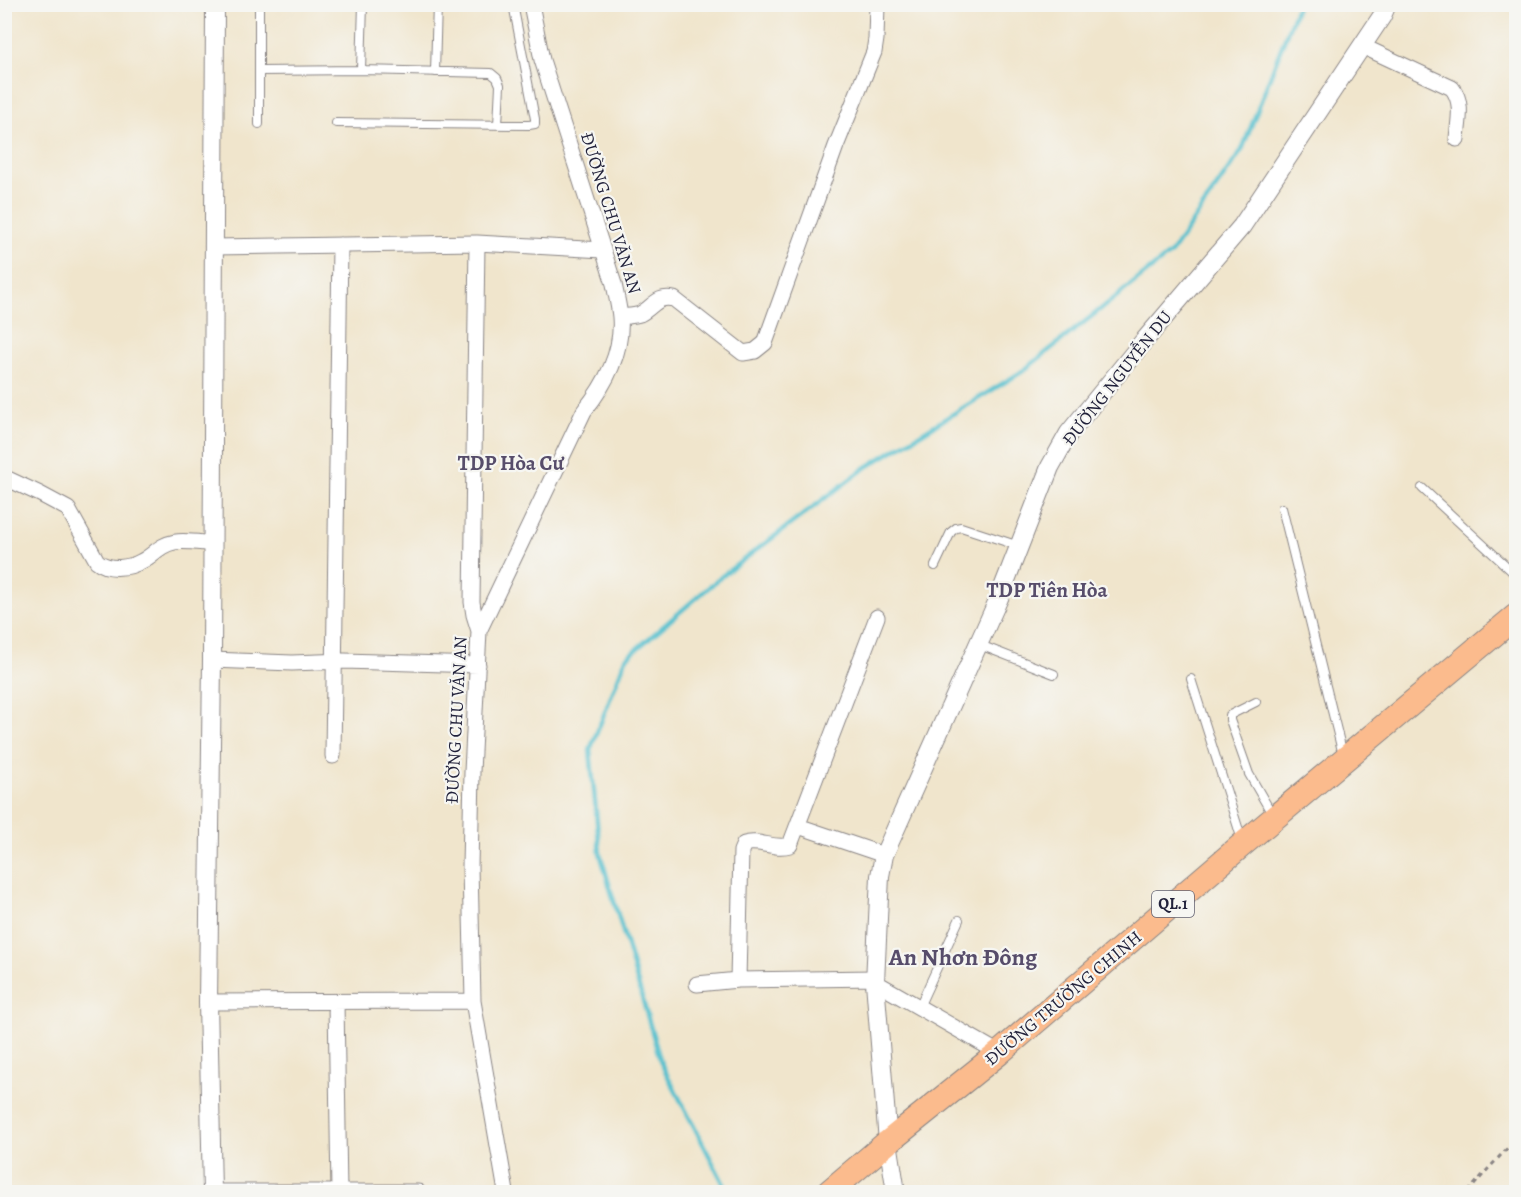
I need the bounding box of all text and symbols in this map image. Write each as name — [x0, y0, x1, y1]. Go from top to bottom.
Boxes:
street label: ĐƯỜNG CHU VĂN AN — [575, 129, 647, 297]
street label: ĐƯỜNG NGUYỄN DU — [1057, 305, 1177, 451]
district label: TDP Hòa Cư — [458, 449, 564, 477]
district label: TDP Tiên Hòa — [986, 576, 1108, 604]
street label: ĐƯỜNG CHU VĂN AN — [440, 636, 472, 804]
road number: QL.1 — [1152, 891, 1194, 917]
street label: ĐƯỜNG TRƯỜNG CHINH — [979, 925, 1147, 1071]
district label: An Nhơn Đông — [888, 941, 1038, 973]

